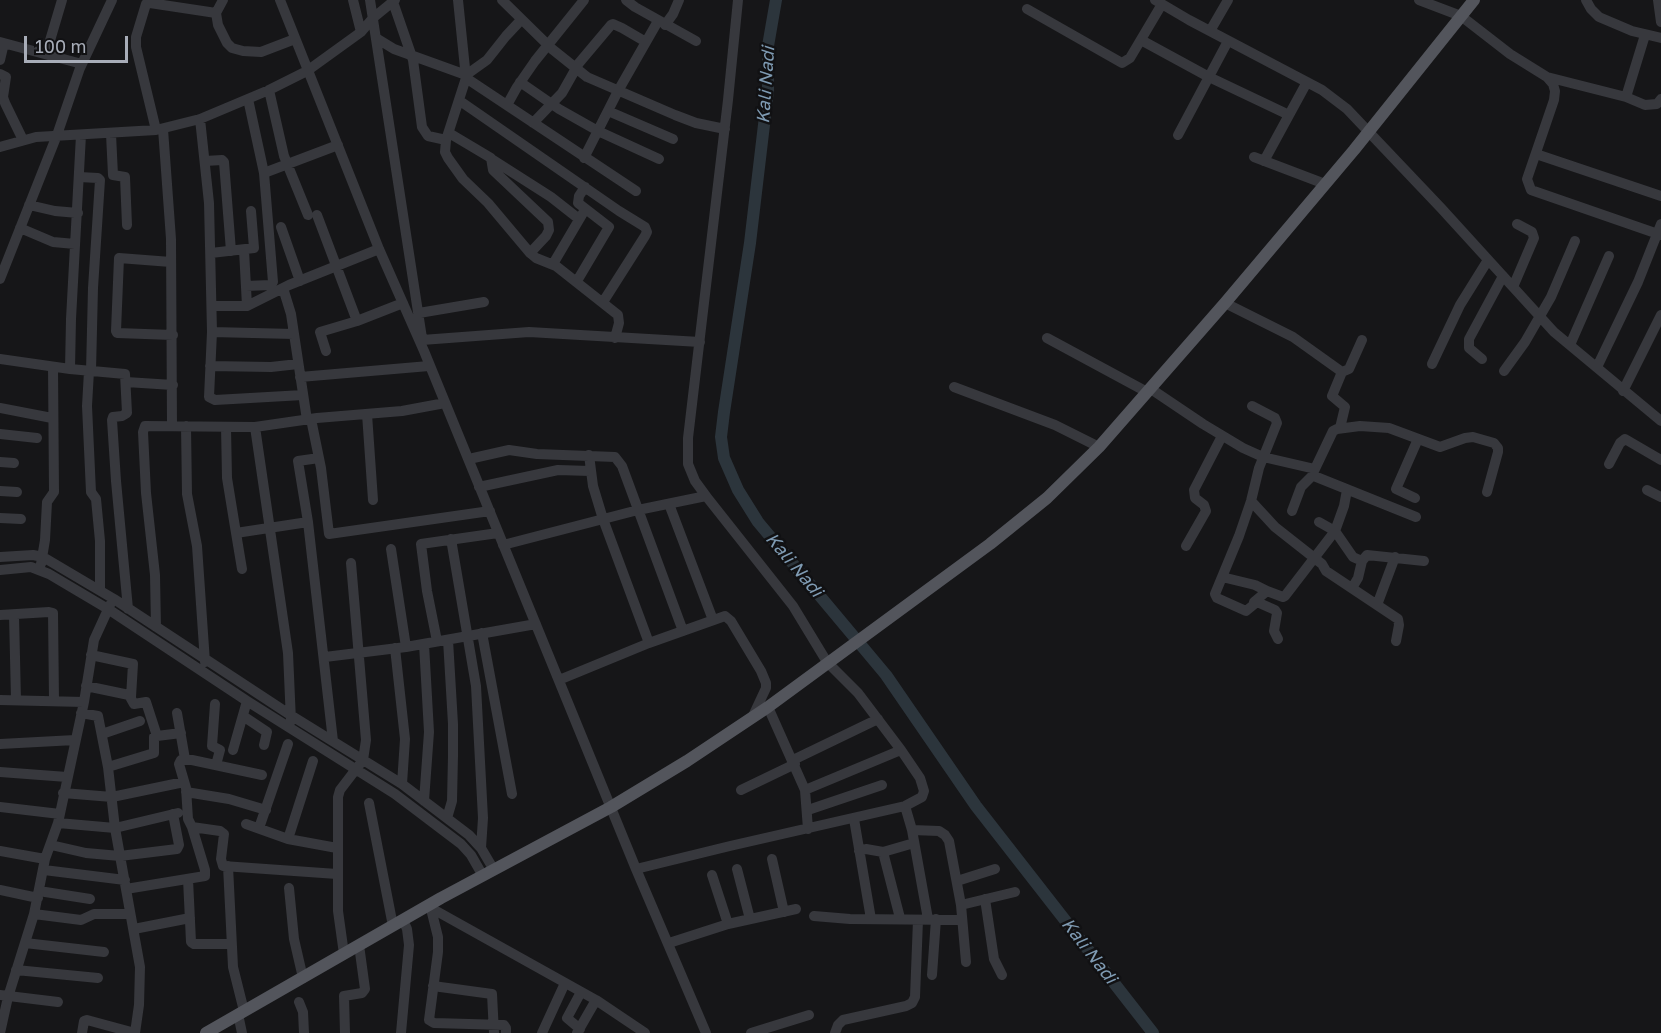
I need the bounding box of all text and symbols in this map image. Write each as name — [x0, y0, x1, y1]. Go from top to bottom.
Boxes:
scale bar — [27, 24, 130, 62]
text: 100 m — [35, 35, 86, 57]
water label: Kali Nadi — [753, 46, 779, 124]
water label: Kali Nadi — [761, 528, 827, 602]
water label: Kali Nadi — [1057, 914, 1121, 988]

